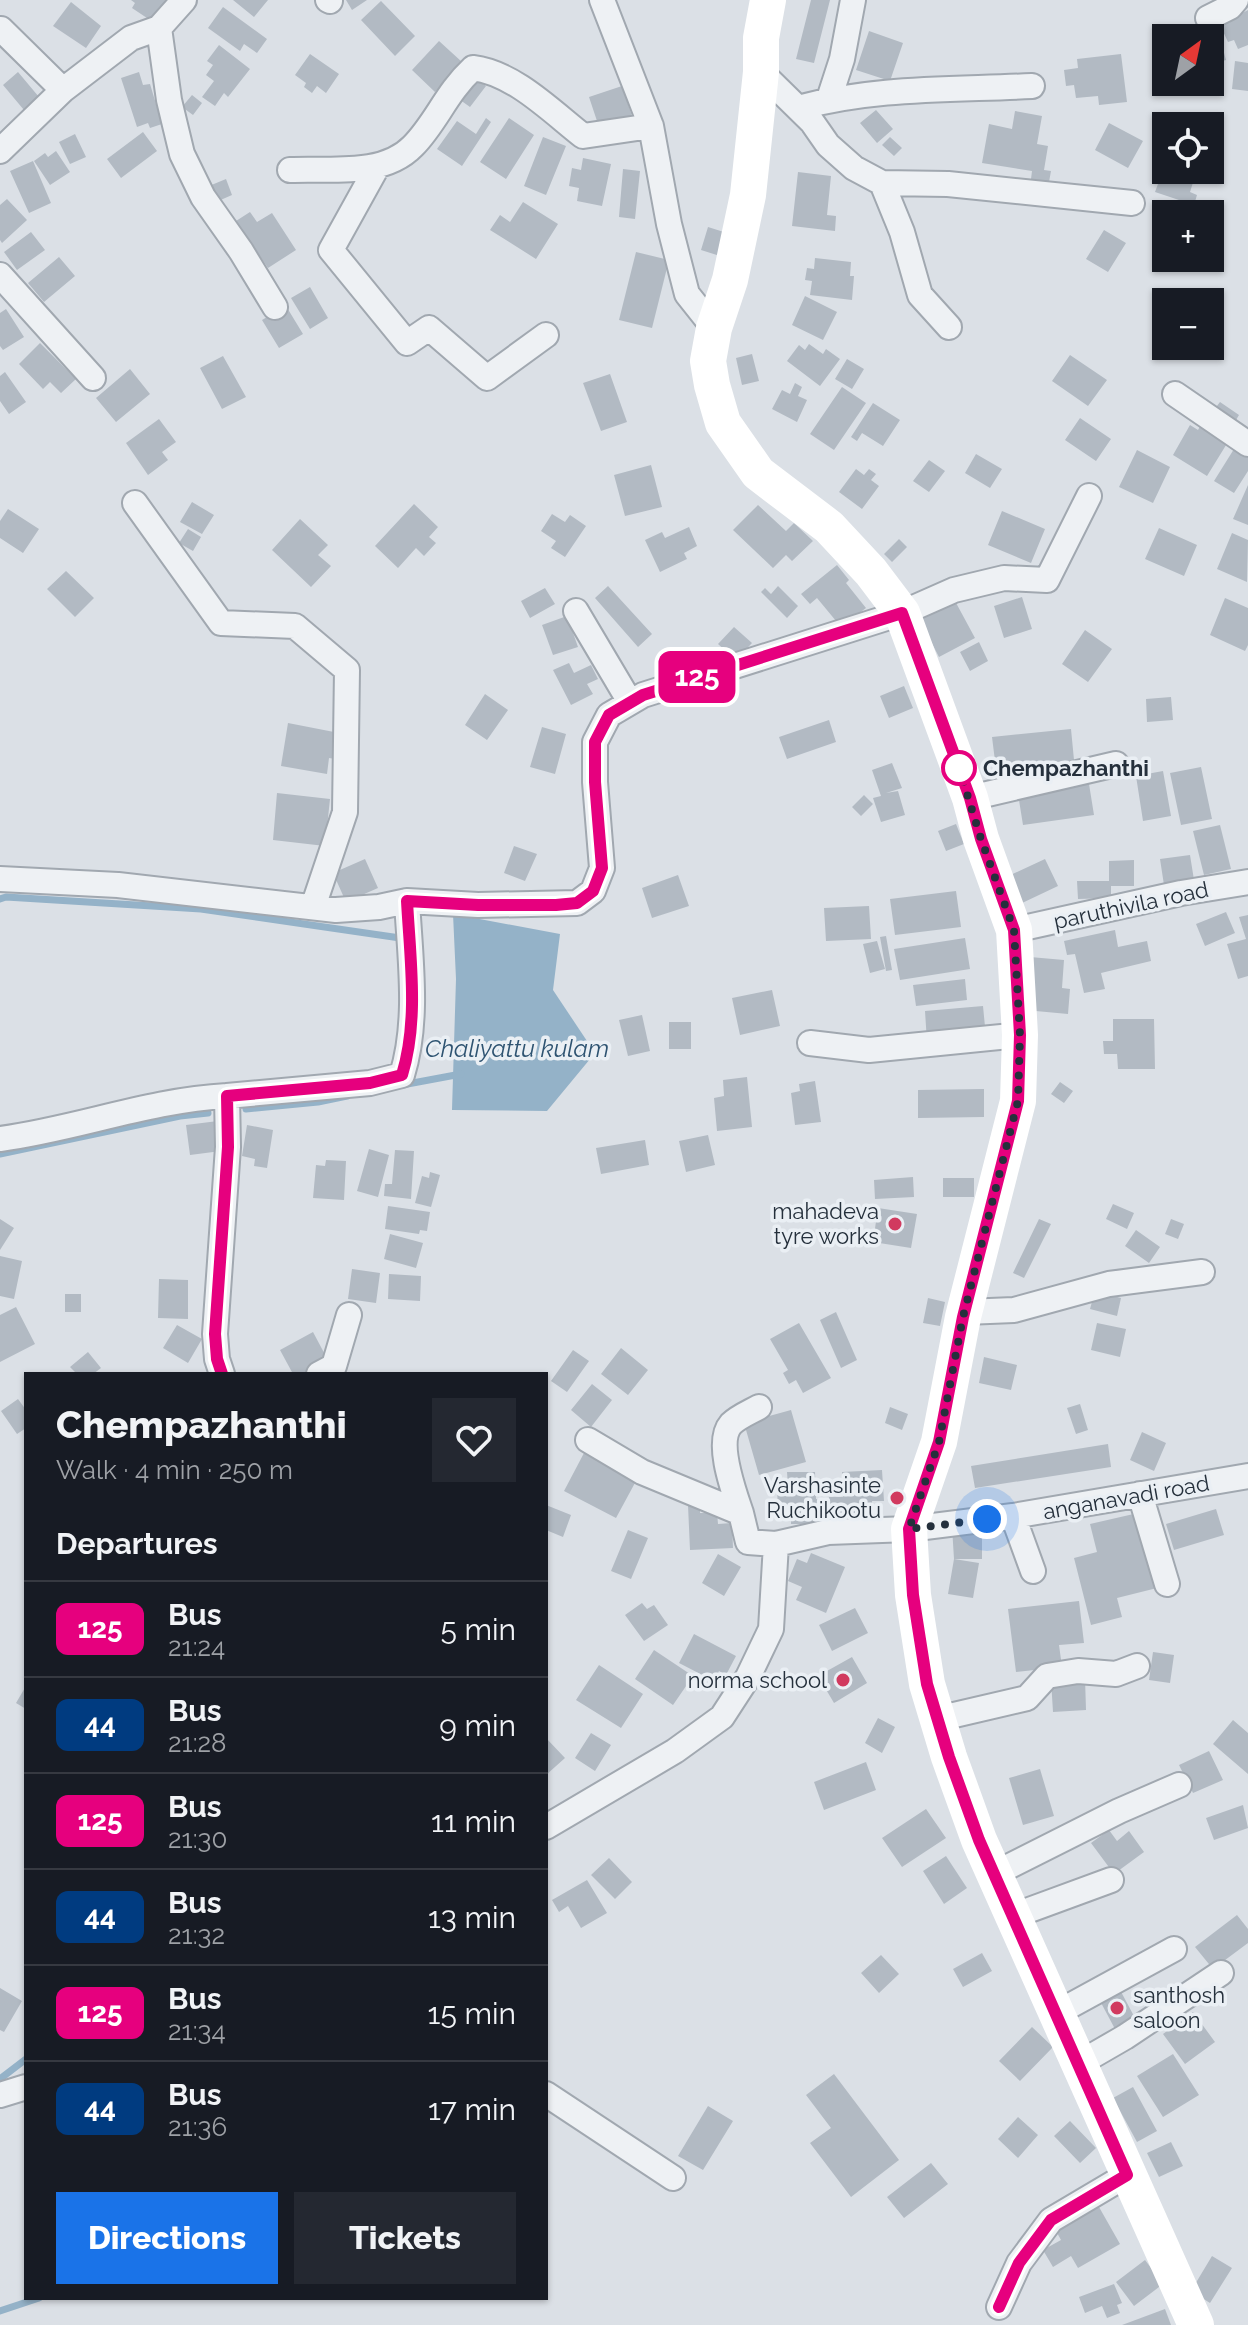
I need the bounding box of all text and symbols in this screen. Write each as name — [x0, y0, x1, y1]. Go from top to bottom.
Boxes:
north arrow — [1152, 24, 1224, 96]
map controls — [1152, 24, 1224, 360]
button: locate — [1152, 112, 1224, 184]
button: + — [1152, 200, 1224, 272]
button: − — [1152, 288, 1224, 360]
line badge: 125 — [651, 651, 743, 703]
text: 125 — [674, 660, 720, 693]
marker: Chempazhanthi — [942, 751, 976, 785]
place label: Chempazhanthi — [983, 755, 1149, 781]
street label: paruthivila road — [1051, 876, 1211, 934]
water label: Chaliyattu kulam — [425, 1034, 609, 1063]
place label: mahadeva tyre works — [772, 1198, 879, 1249]
marker: mahadeva tyre works — [886, 1215, 904, 1233]
button: heart — [432, 1398, 516, 1482]
text: Chempazhanthi — [56, 1402, 347, 1447]
text: Walk · 4 min · 250 m — [56, 1455, 293, 1485]
street label: anganavadi road — [1041, 1470, 1211, 1524]
place label: Varshasinte Ruchikootu — [764, 1472, 881, 1523]
marker: Varshasinte Ruchikootu — [888, 1489, 906, 1507]
your location — [967, 1499, 1007, 1539]
text: Departures — [56, 1526, 218, 1561]
text: Bus — [168, 1597, 222, 1632]
text: 125 — [77, 1612, 123, 1645]
text: 5 min — [440, 1612, 516, 1647]
text: 21:24 — [168, 1632, 225, 1662]
place label: norma school — [688, 1667, 827, 1693]
marker: norma school — [834, 1671, 852, 1689]
text: Bus — [168, 1693, 222, 1728]
text: 44 — [84, 1708, 116, 1741]
text: 9 min — [439, 1708, 516, 1743]
text: 21:28 — [168, 1728, 227, 1758]
text: Bus — [168, 1789, 222, 1824]
text: 125 — [77, 1804, 123, 1837]
text: 11 min — [431, 1804, 516, 1839]
text: 21:30 — [168, 1824, 227, 1854]
text: Bus — [168, 1885, 222, 1920]
text: 44 — [84, 1900, 116, 1933]
text: 13 min — [428, 1900, 516, 1935]
text: 21:32 — [168, 1920, 225, 1950]
text: Bus — [168, 1981, 222, 2016]
place label: santhosh saloon — [1133, 1982, 1225, 2033]
text: 125 — [77, 1996, 123, 2029]
text: 15 min — [428, 1996, 516, 2031]
marker: santhosh saloon — [1108, 1999, 1126, 2017]
text: 21:34 — [168, 2016, 226, 2046]
text: Bus — [168, 2077, 222, 2112]
text: 44 — [84, 2092, 116, 2125]
text: 17 min — [428, 2092, 516, 2127]
text: 21:36 — [168, 2112, 227, 2142]
button: Directions — [56, 2192, 278, 2284]
button: Tickets — [294, 2192, 516, 2284]

